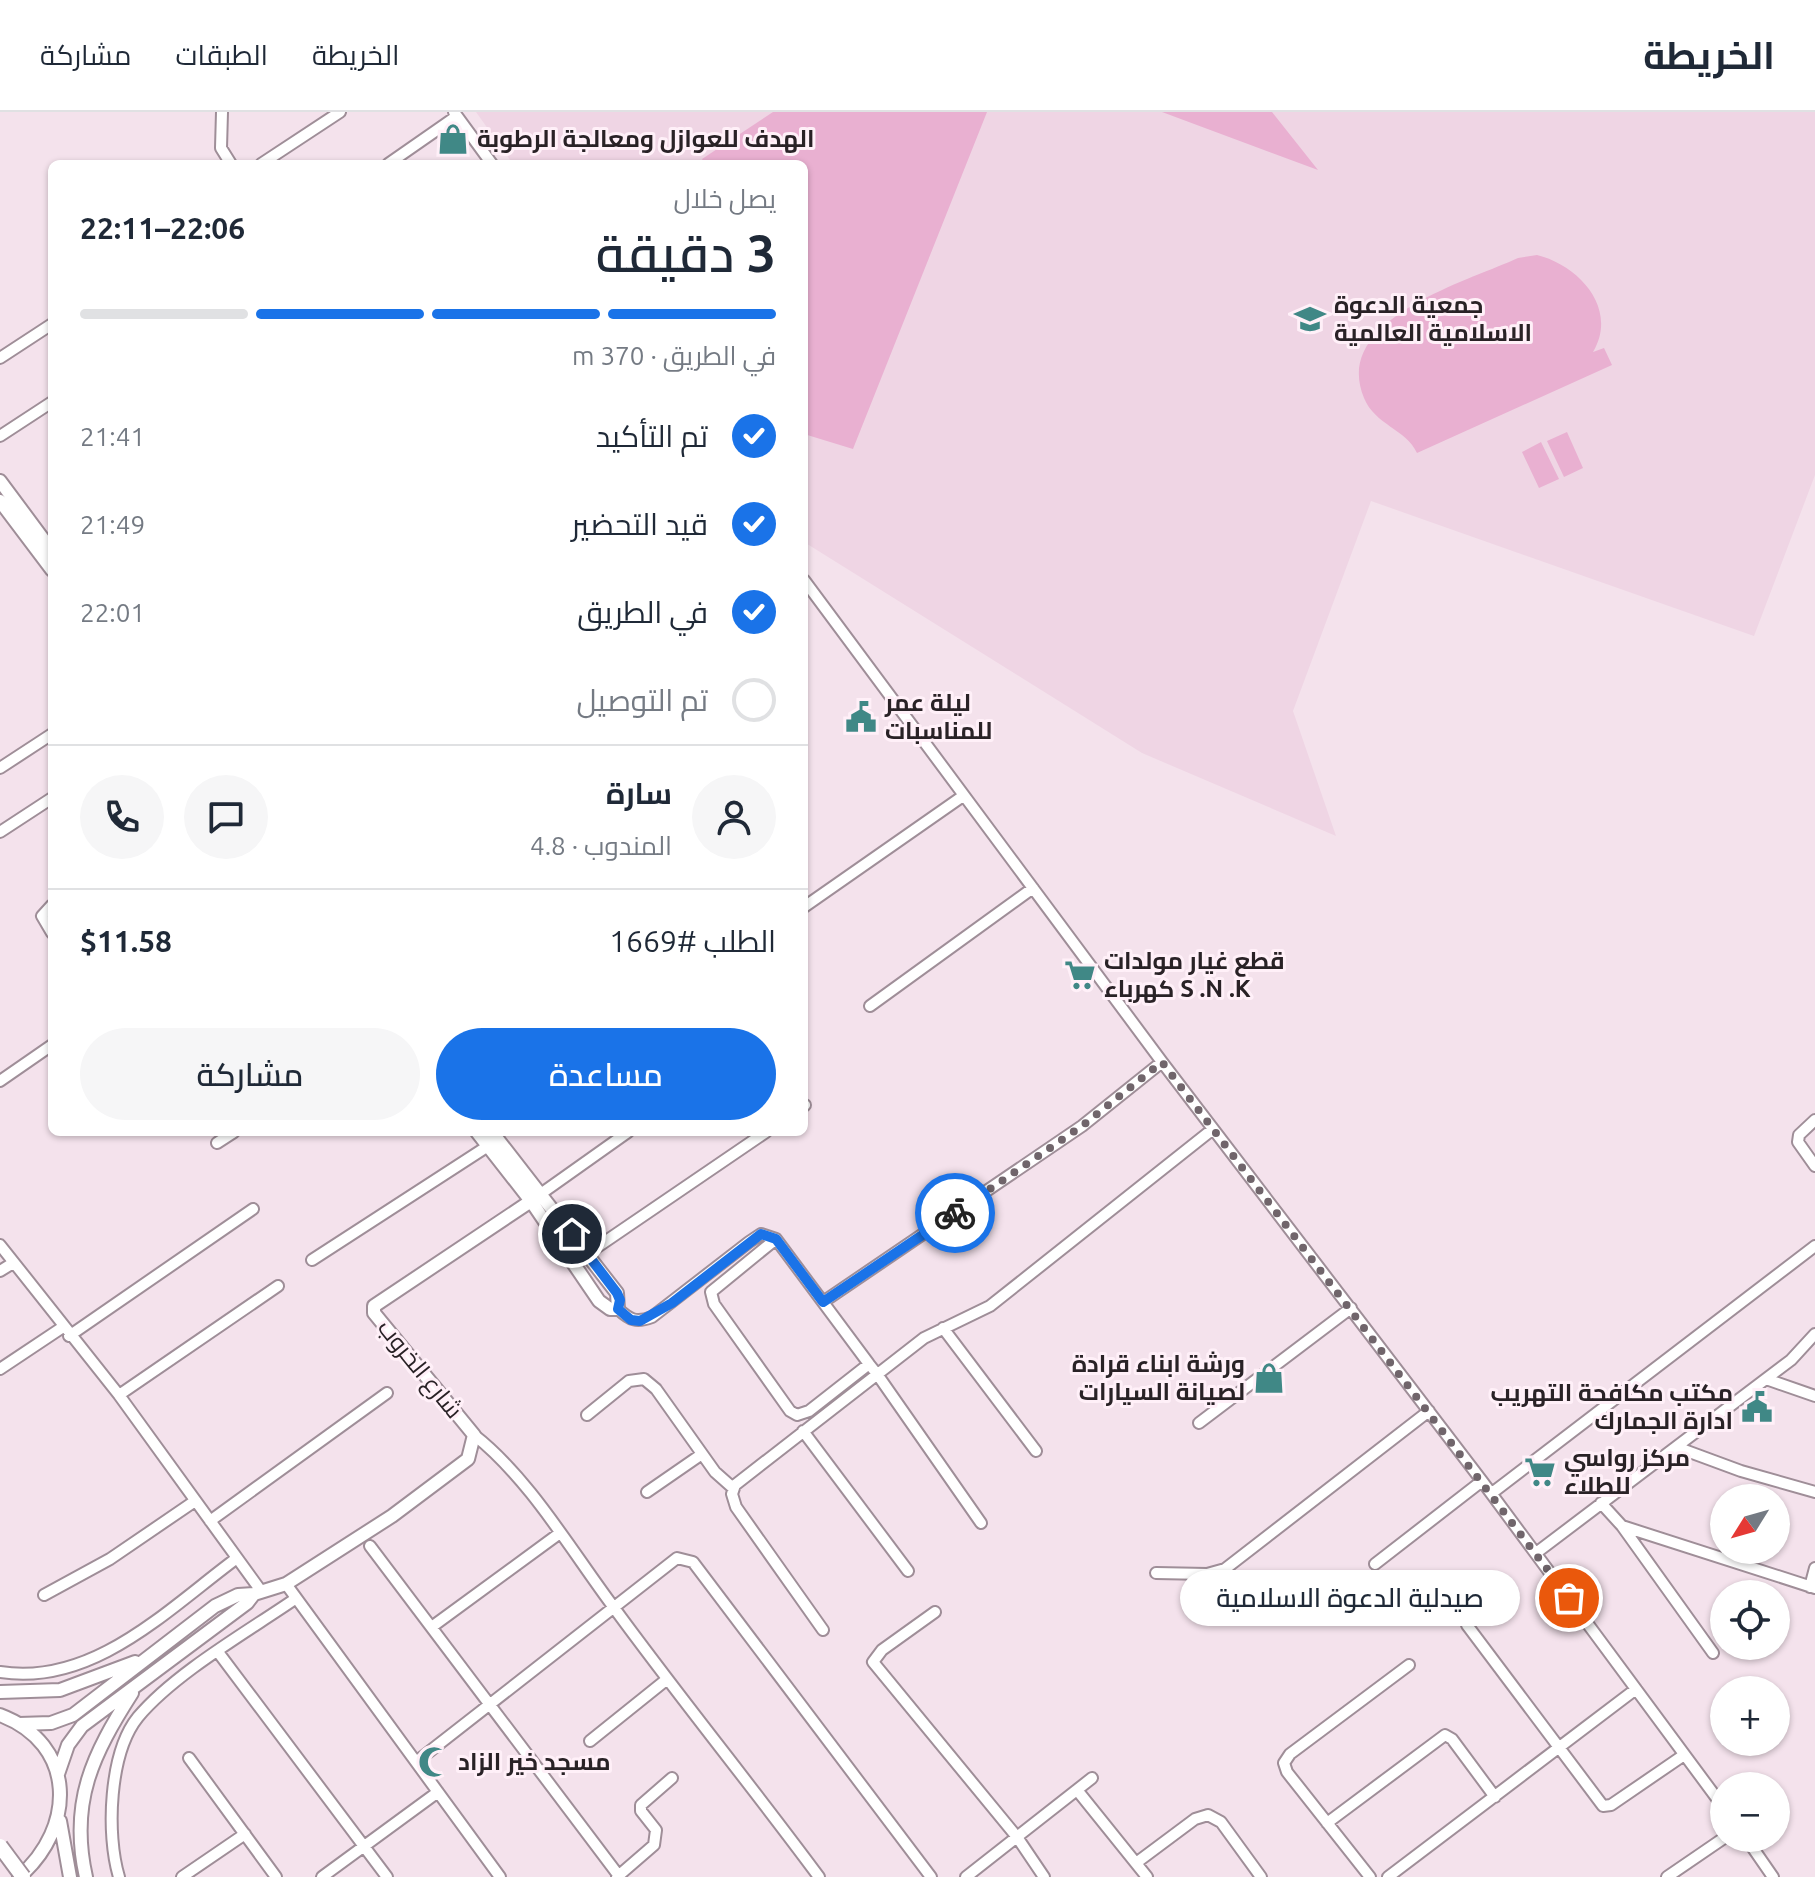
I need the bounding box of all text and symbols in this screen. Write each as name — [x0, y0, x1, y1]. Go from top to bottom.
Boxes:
text: الخريطة — [1643, 34, 1775, 76]
text: مشاركة — [40, 39, 131, 70]
text: الطبقات — [175, 39, 268, 70]
text: الخريطة — [312, 39, 399, 70]
shop icon: الهدف للعوازل ومعالجة الرطوبة — [436, 122, 470, 156]
place label: الهدف للعوازل ومعالجة الرطوبة — [477, 125, 814, 153]
text: يصل خلال — [674, 184, 776, 213]
text: 22:06–22:11 — [80, 211, 245, 245]
text: 3 دقيقة — [596, 224, 776, 282]
place label: جمعية الدعوة الاسلامية العالمية — [1334, 291, 1532, 346]
school or university icon: جمعية الدعوة الاسلامية العالمية — [1293, 302, 1327, 336]
text: في الطريق · 370 m — [572, 341, 776, 370]
icon: check — [732, 414, 776, 458]
text: تم التأكيد — [596, 419, 708, 453]
text: 21:41 — [80, 422, 145, 451]
icon: check — [732, 502, 776, 546]
text: قيد التحضير — [571, 507, 708, 541]
text: 21:49 — [80, 510, 145, 539]
icon: check — [732, 590, 776, 634]
text: في الطريق — [577, 595, 708, 629]
text: 22:01 — [80, 598, 145, 627]
text: تم التوصيل — [576, 683, 708, 717]
place label: ليلة عمر للمناسبات — [884, 689, 992, 744]
public building icon: ليلة عمر للمناسبات — [844, 700, 878, 734]
button: phone — [80, 775, 164, 859]
button: chat — [184, 775, 268, 859]
button: person — [692, 775, 776, 859]
text: سارة — [606, 776, 672, 810]
text: المندوب · 4.8 — [530, 831, 672, 860]
text: $11.58 — [80, 924, 172, 958]
text: الطلب #1669 — [609, 924, 776, 958]
place label: قطع غيار مولدات كهرباء S .N .K — [1104, 947, 1285, 1003]
supermarket icon: قطع غيار مولدات كهرباء S .N .K — [1063, 958, 1097, 992]
button: مشاركة — [80, 1028, 420, 1120]
button: مساعدة — [436, 1028, 776, 1120]
courier — [915, 1173, 995, 1253]
icon: bike — [933, 1191, 977, 1235]
pin — [538, 1200, 606, 1268]
icon: home — [550, 1212, 594, 1256]
street label: شارع الخروب — [370, 1314, 468, 1425]
place label: ورشة ابناء قرادة لصيانة السيارات — [1072, 1350, 1245, 1406]
shop icon: ورشة ابناء قرادة لصيانة السيارات — [1252, 1361, 1286, 1395]
place label: مكتب مكافحة التهريب ادارة الجمارك — [1490, 1379, 1733, 1435]
public building icon: مكتب مكافحة التهريب ادارة الجمارك — [1740, 1390, 1774, 1424]
place label: مركز رواسي للطلاء — [1564, 1444, 1690, 1499]
supermarket icon: مركز رواسي للطلاء — [1523, 1455, 1557, 1489]
north arrow — [1710, 1484, 1790, 1564]
map controls — [1710, 1484, 1790, 1852]
pin — [1535, 1564, 1603, 1632]
callout: صيدلية الدعوة الاسلامية — [1181, 1570, 1521, 1626]
icon: bag — [1547, 1576, 1591, 1620]
button: locate — [1710, 1580, 1790, 1660]
text: صيدلية الدعوة الاسلامية — [1216, 1583, 1484, 1612]
button: + — [1710, 1676, 1790, 1756]
mosque icon: مسجد خير الزاد — [417, 1745, 451, 1779]
place label: مسجد خير الزاد — [458, 1748, 611, 1776]
button: − — [1710, 1772, 1790, 1852]

